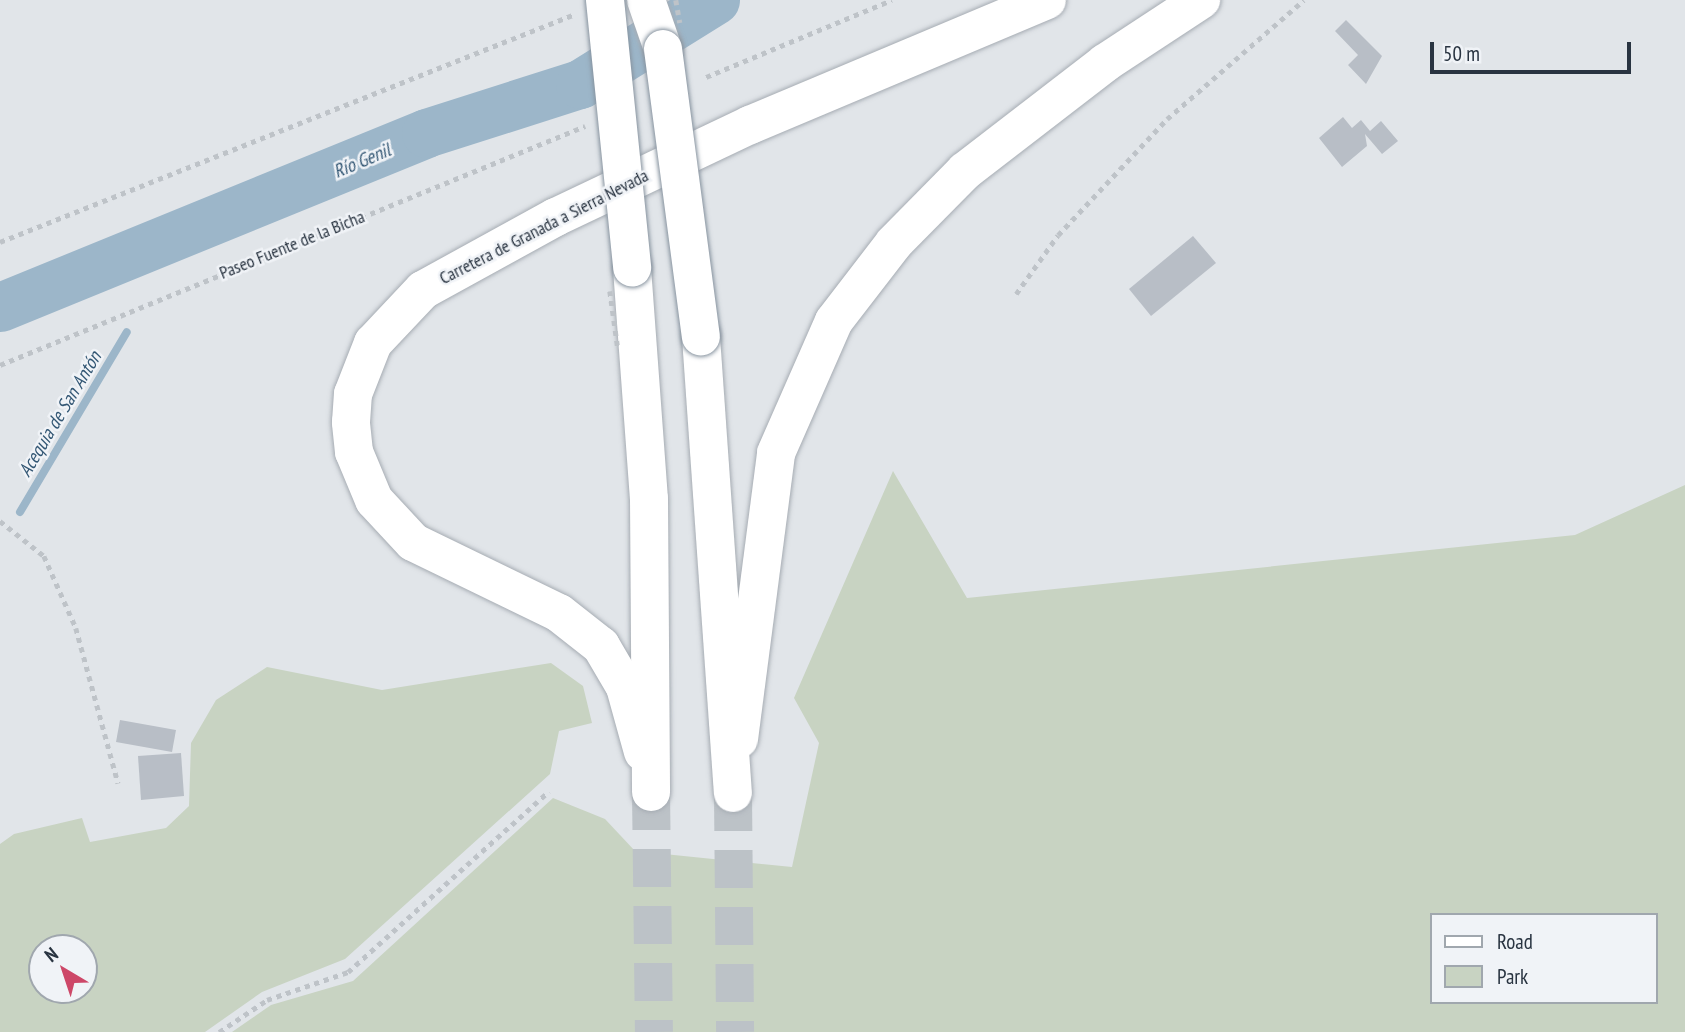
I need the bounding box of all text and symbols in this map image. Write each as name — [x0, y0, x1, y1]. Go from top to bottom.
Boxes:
scale bar — [1433, 28, 1634, 72]
text: 50 m — [1443, 40, 1480, 67]
water label: Río Genil — [330, 139, 394, 183]
street label: Carretera de Granada a Sierra Nevada — [436, 165, 652, 289]
street label: Paseo Fuente de la Bicha — [216, 206, 368, 284]
water label: Acequia de San Antón — [14, 347, 106, 481]
legend — [1430, 913, 1657, 1004]
text: Road — [1497, 928, 1533, 955]
north arrow — [28, 934, 98, 1004]
text: N — [39, 942, 63, 967]
text: Park — [1497, 963, 1528, 990]

